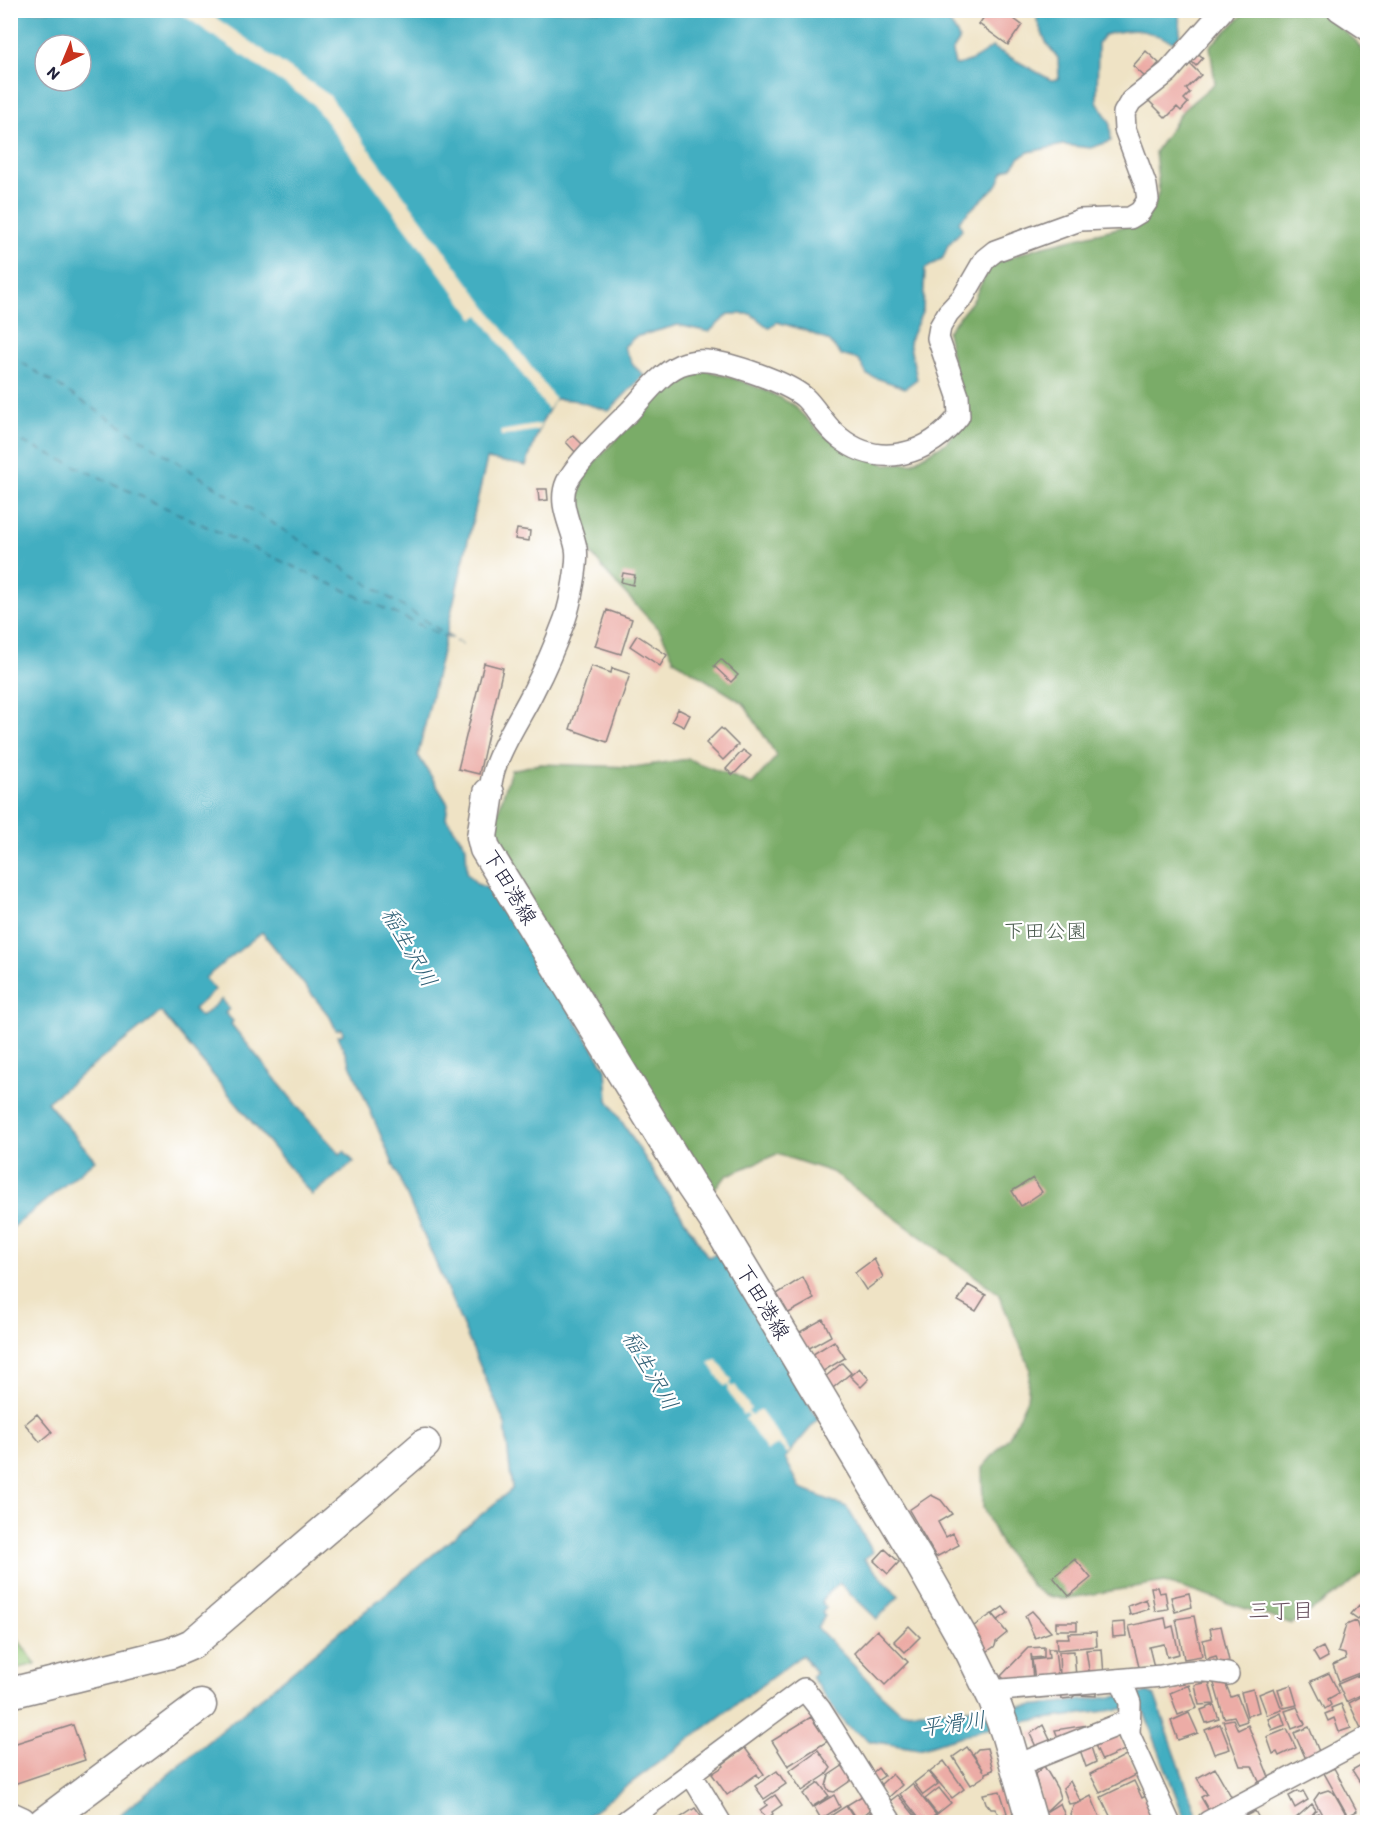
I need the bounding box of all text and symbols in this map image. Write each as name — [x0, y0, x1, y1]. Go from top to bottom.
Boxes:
north arrow — [33, 33, 93, 93]
text: N — [43, 63, 64, 84]
street label: 下田港線 — [478, 844, 543, 929]
water label: 稲生沢川 — [376, 902, 443, 992]
park label: 下田公園 — [1003, 918, 1087, 943]
street label: 下田港線 — [731, 1259, 796, 1344]
water label: 稲生沢川 — [617, 1325, 684, 1415]
district label: 三丁目 — [1248, 1597, 1314, 1624]
water label: 平滑川 — [919, 1706, 988, 1741]

